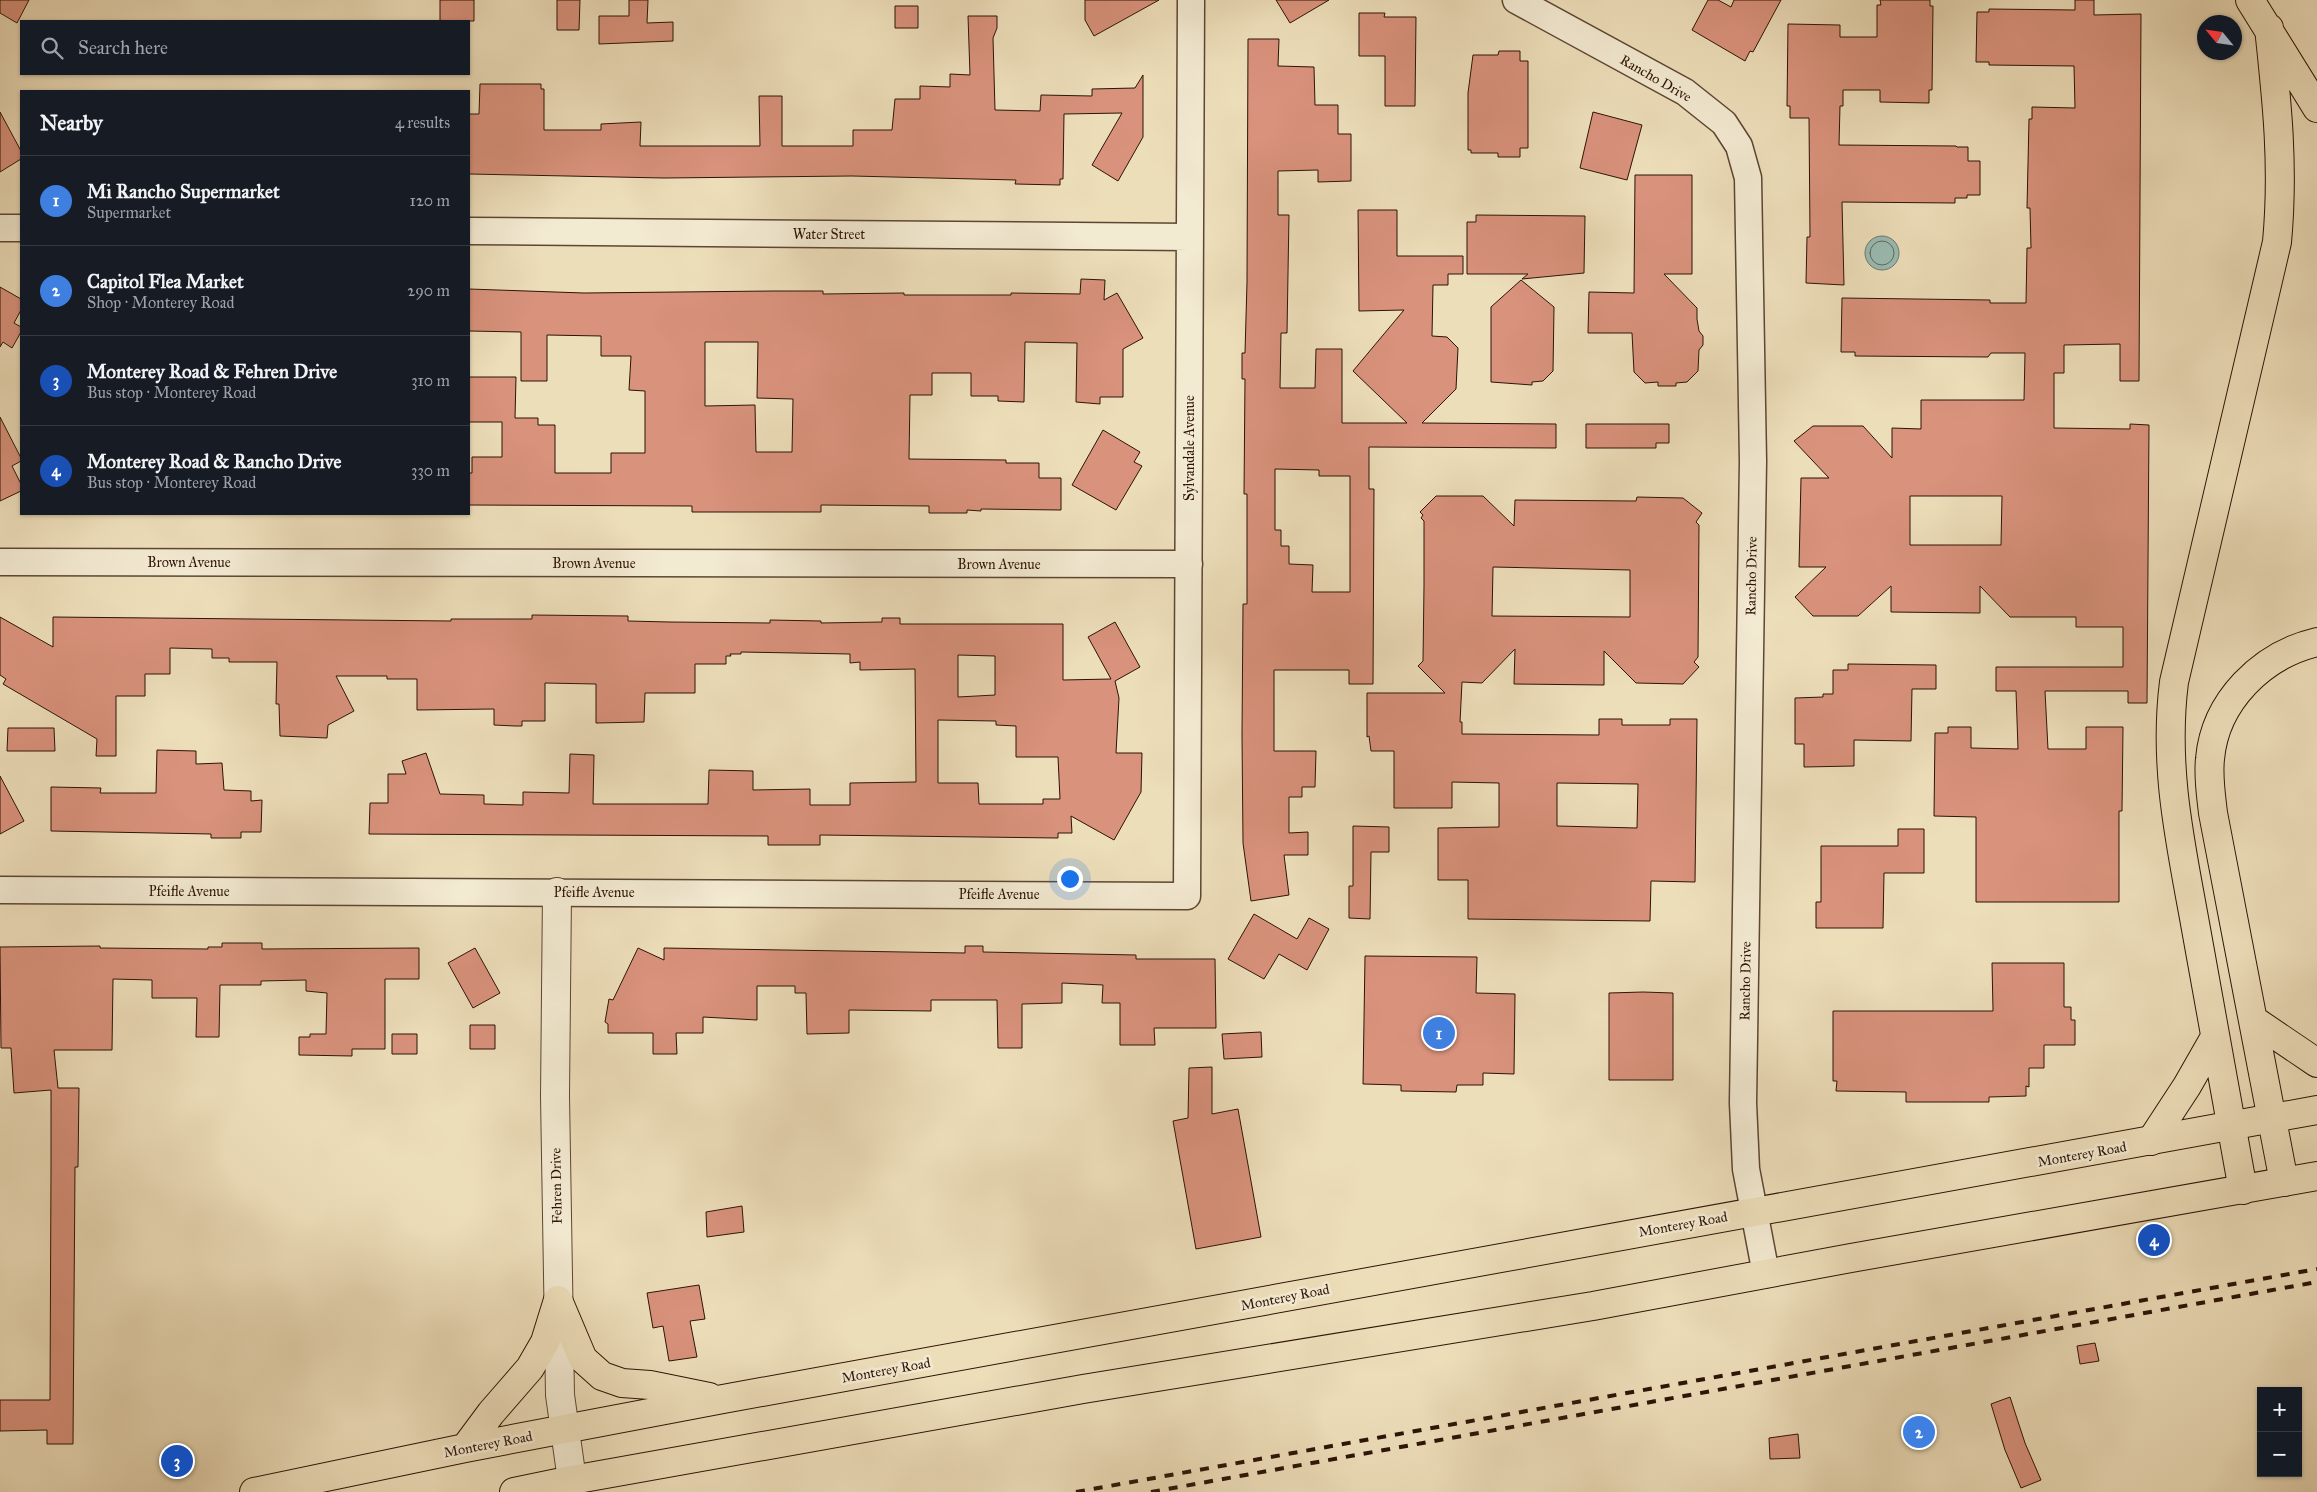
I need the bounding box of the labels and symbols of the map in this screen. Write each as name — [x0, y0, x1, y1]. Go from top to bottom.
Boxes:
north arrow — [2197, 15, 2242, 60]
street label: Rancho Drive — [1617, 51, 1695, 106]
street label: Water Street — [793, 226, 865, 243]
street label: Sylvandale Avenue — [1181, 395, 1198, 501]
street label: Rancho Drive — [1742, 536, 1761, 616]
street label: Brown Avenue — [147, 554, 231, 571]
street label: Brown Avenue — [552, 555, 636, 572]
street label: Brown Avenue — [957, 556, 1041, 573]
your location — [1057, 866, 1083, 892]
street label: Pfeifle Avenue — [148, 883, 230, 900]
street label: Pfeifle Avenue — [553, 884, 635, 901]
street label: Pfeifle Avenue — [958, 886, 1040, 903]
street label: Rancho Drive — [1736, 941, 1755, 1021]
pin: 1 — [1423, 1014, 1455, 1052]
street label: Monterey Road — [2036, 1138, 2128, 1171]
street label: Fehren Drive — [547, 1148, 566, 1224]
street label: Monterey Road — [1637, 1208, 1729, 1241]
pin: 4 — [2138, 1221, 2170, 1259]
street label: Monterey Road — [1239, 1281, 1331, 1314]
street label: Monterey Road — [840, 1354, 932, 1387]
pin: 2 — [1903, 1413, 1935, 1451]
street label: Monterey Road — [442, 1428, 534, 1461]
pin: 3 — [161, 1442, 193, 1480]

